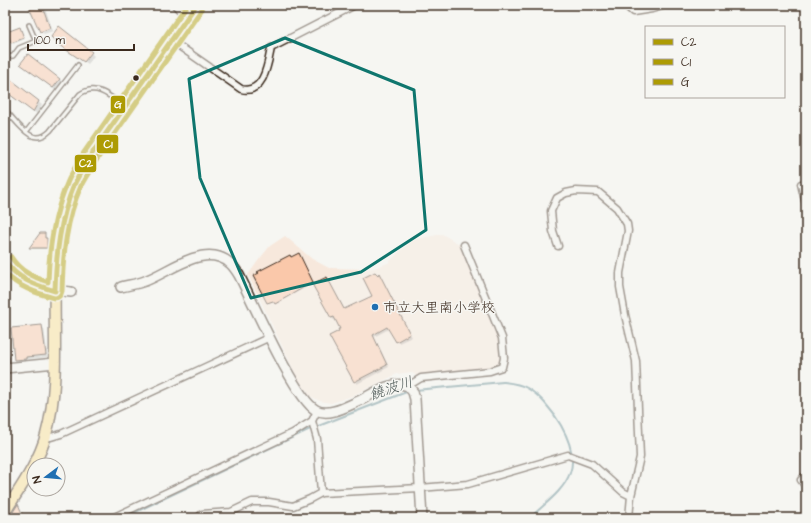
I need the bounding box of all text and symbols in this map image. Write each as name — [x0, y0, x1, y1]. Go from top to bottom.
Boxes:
scale bar — [28, 26, 134, 52]
legend — [645, 26, 785, 98]
text: 100 m — [34, 32, 65, 49]
text: C2 — [681, 34, 696, 51]
text: C1 — [681, 54, 691, 71]
unlabelled marker — [131, 73, 141, 83]
text: G — [681, 74, 690, 91]
line badge: G — [110, 95, 126, 114]
text: G — [114, 97, 122, 112]
line badge: C1 — [96, 134, 119, 154]
text: C1 — [103, 137, 113, 152]
line badge: C2 — [74, 154, 97, 173]
text: C2 — [79, 156, 94, 171]
place label: 市立大里南小学校 — [383, 298, 495, 318]
marker: 市立大里南小学校 — [370, 302, 380, 312]
water label: 饒波川 — [367, 372, 416, 405]
north arrow — [26, 457, 66, 497]
text: N — [29, 474, 45, 485]

